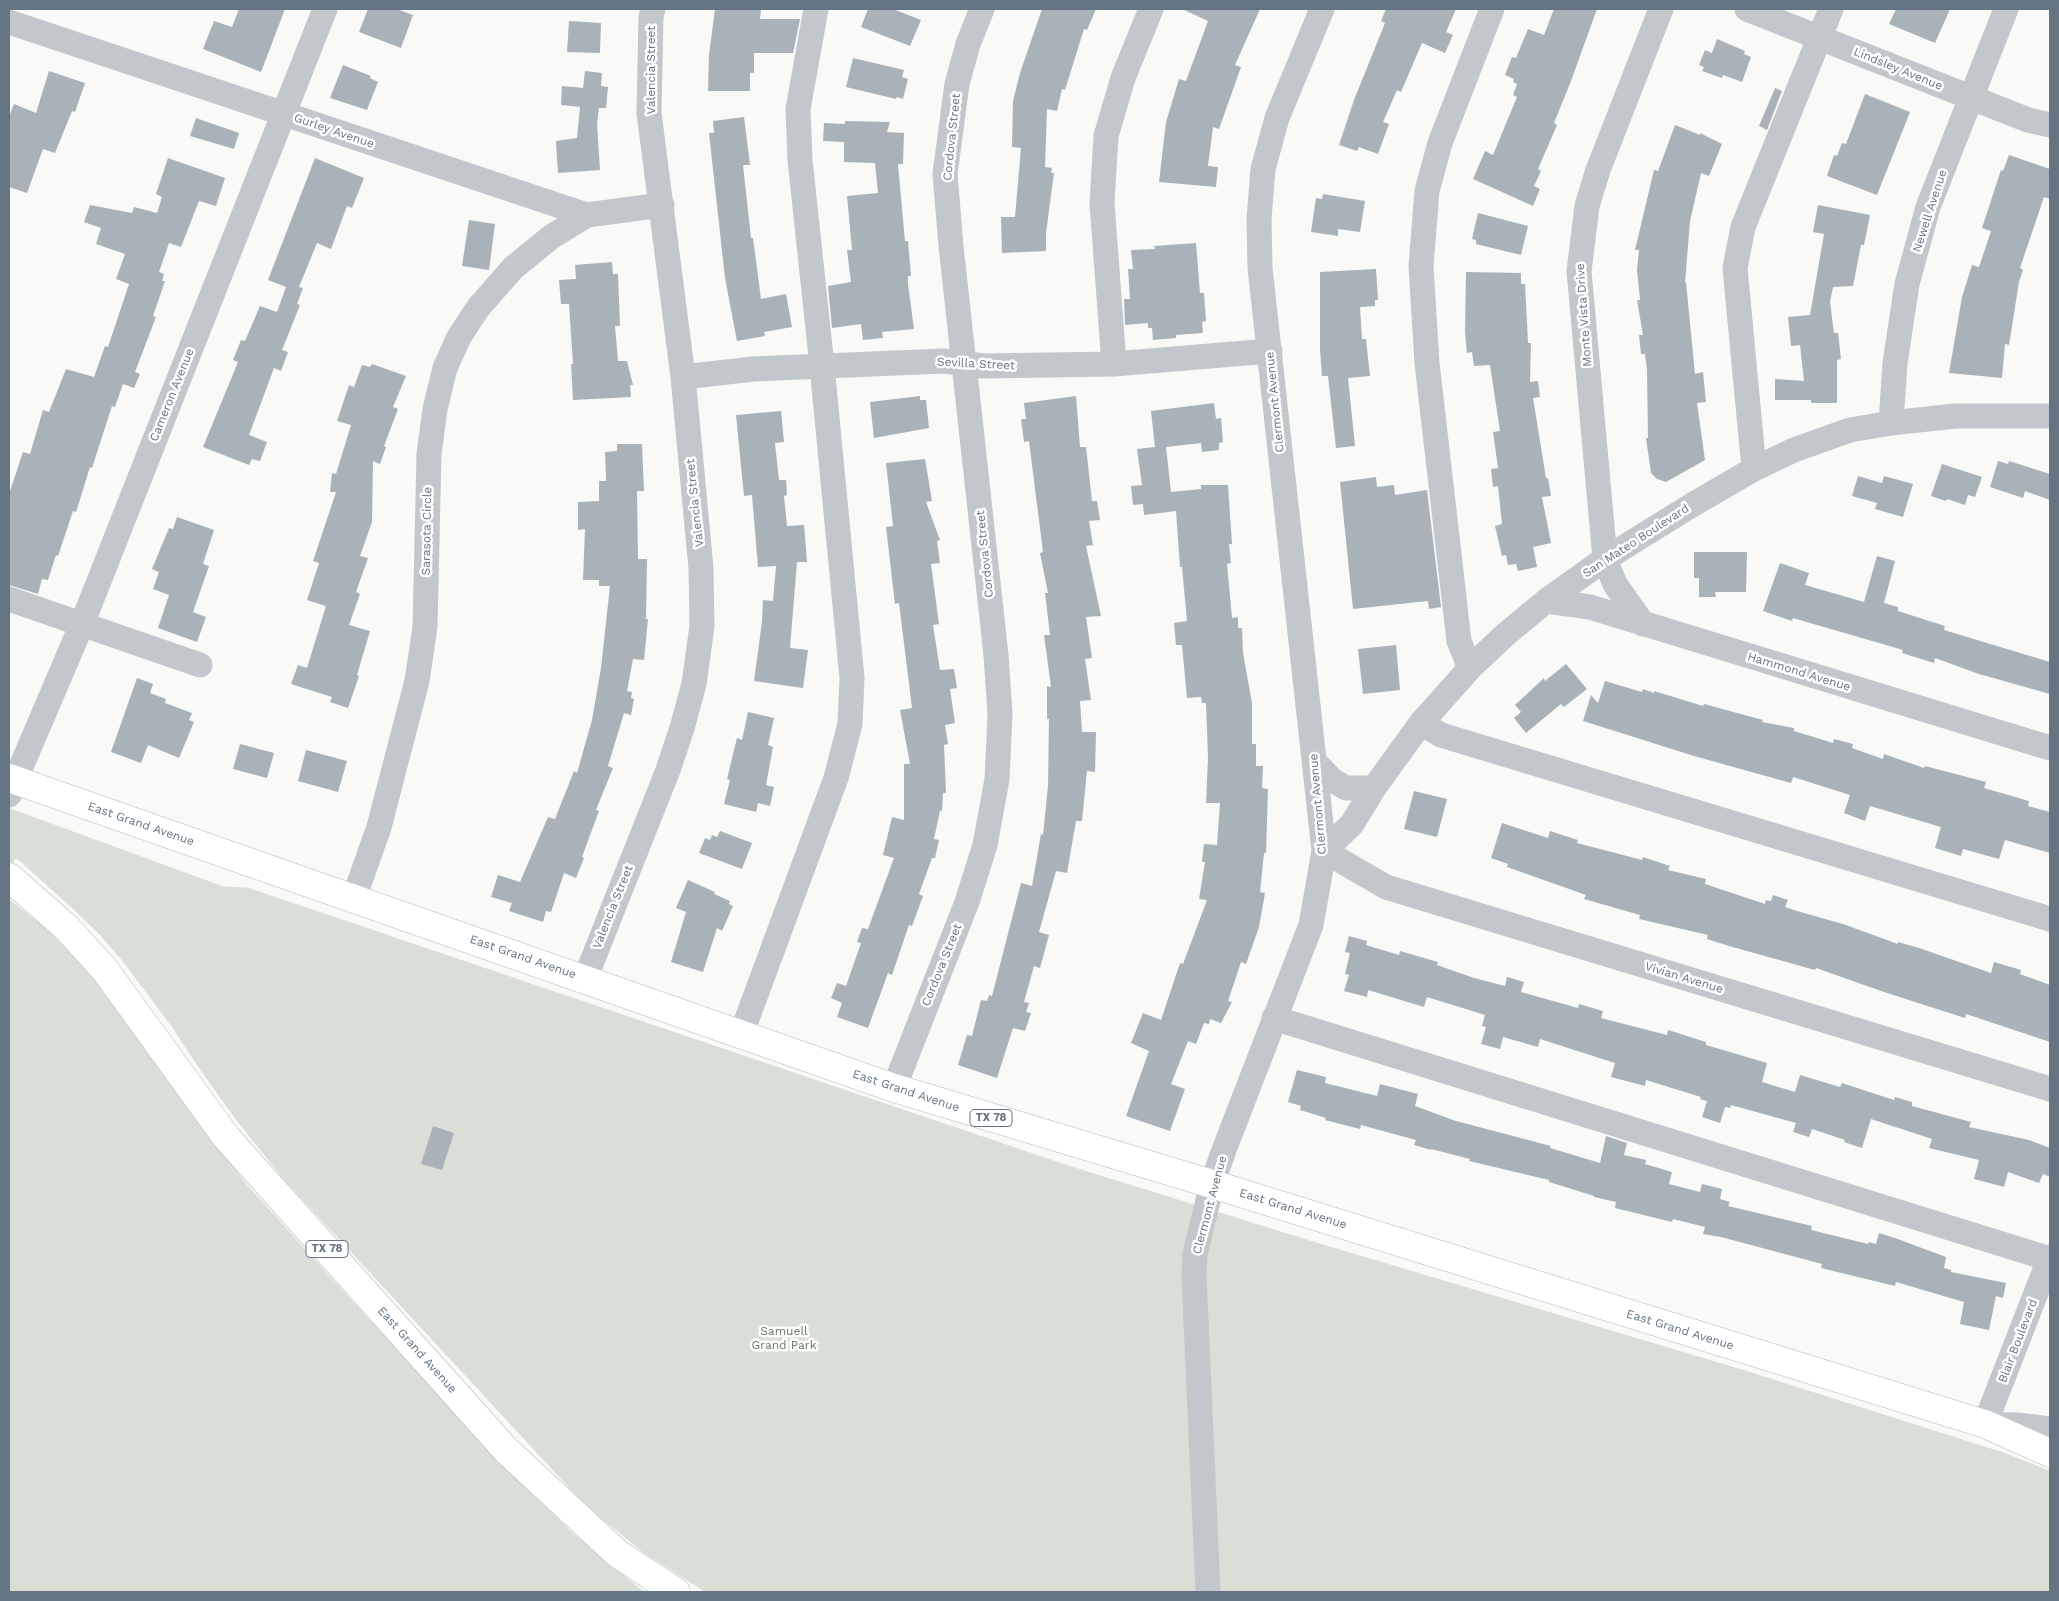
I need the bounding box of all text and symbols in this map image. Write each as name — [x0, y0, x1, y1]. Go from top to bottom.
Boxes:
street label: Valencia Street — [644, 26, 658, 114]
street label: Lindsley Avenue — [1851, 45, 1945, 93]
street label: Cordova Street — [940, 93, 964, 181]
street label: Gurley Avenue — [292, 111, 376, 151]
street label: Newell Avenue — [1910, 168, 1950, 254]
street label: Monte Vista Drive — [1573, 263, 1595, 367]
street label: Cameron Avenue — [147, 346, 197, 444]
street label: Clermont Avenue — [1263, 351, 1287, 453]
street label: Sevilla Street — [937, 355, 1015, 373]
street label: Valencia Street — [683, 458, 707, 548]
street label: Sarasota Circle — [419, 487, 435, 575]
street label: San Mateo Boulevard — [1580, 501, 1692, 581]
street label: Cordova Street — [973, 510, 997, 598]
street label: Hammond Avenue — [1746, 649, 1852, 695]
street label: Clermont Avenue — [1306, 753, 1330, 855]
street label: East Grand Avenue — [86, 799, 196, 849]
street label: Valencia Street — [590, 863, 636, 951]
street label: Cordova Street — [919, 922, 965, 1008]
street label: East Grand Avenue — [468, 932, 578, 982]
street label: Vivian Avenue — [1643, 959, 1725, 997]
street label: East Grand Avenue — [851, 1067, 961, 1115]
road number: TX 78 — [970, 1110, 1012, 1126]
street label: Clermont Avenue — [1190, 1154, 1230, 1256]
street label: East Grand Avenue — [1238, 1186, 1348, 1232]
road number: TX 78 — [306, 1240, 348, 1258]
street label: Blair Boulevard — [1995, 1297, 2041, 1385]
street label: East Grand Avenue — [374, 1304, 460, 1396]
street label: East Grand Avenue — [1625, 1307, 1735, 1353]
park label: Samuell Grand Park — [751, 1324, 817, 1352]

